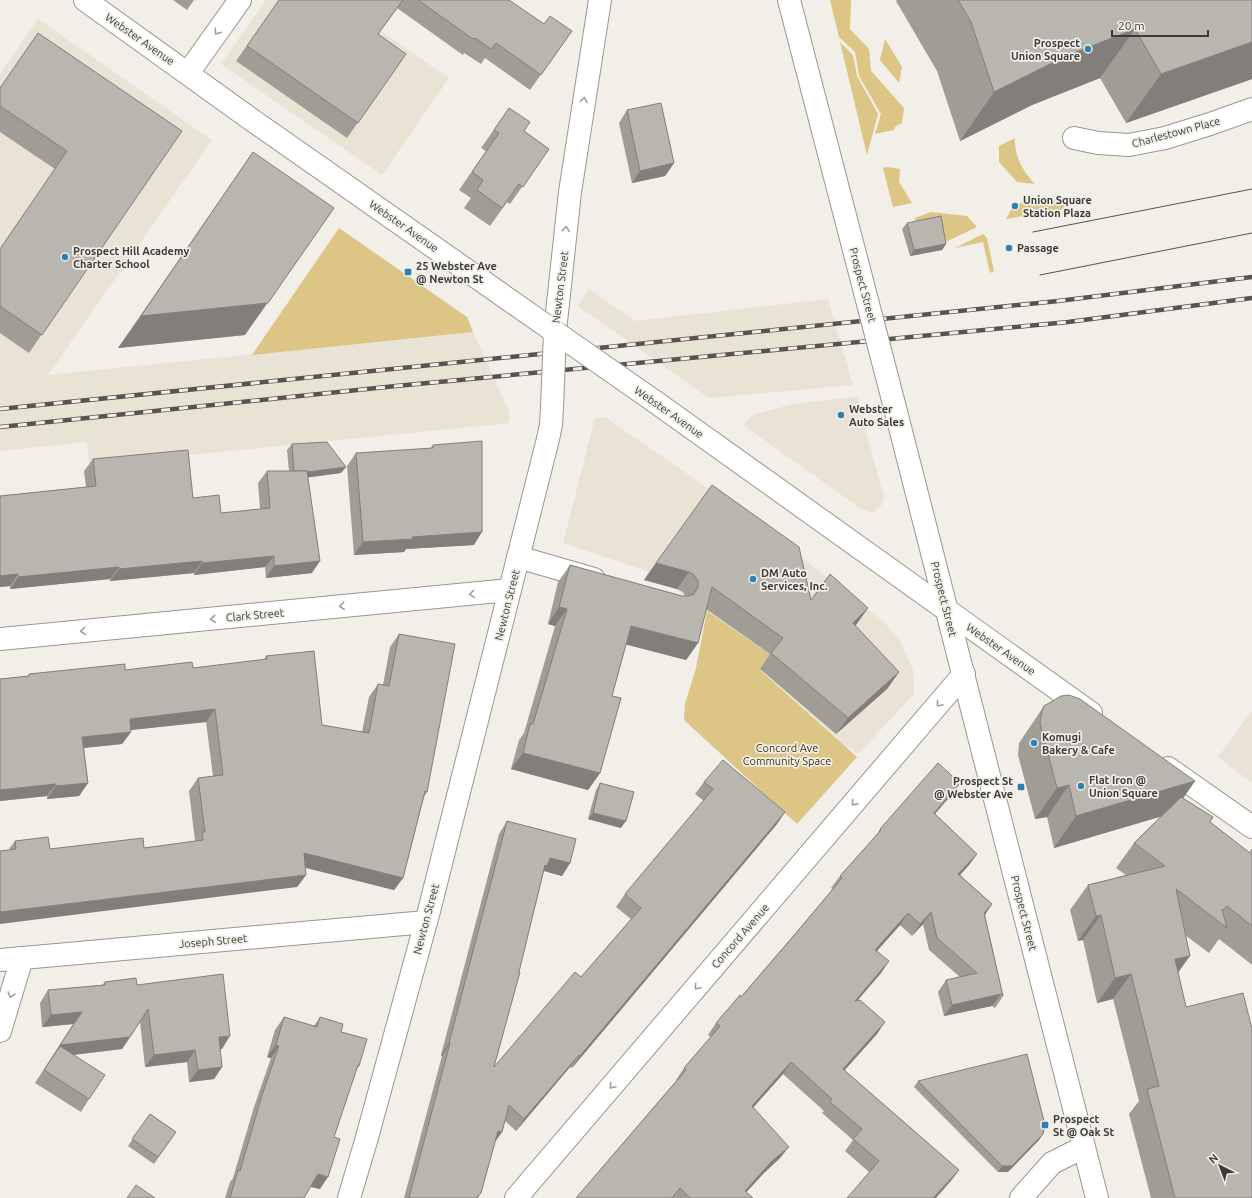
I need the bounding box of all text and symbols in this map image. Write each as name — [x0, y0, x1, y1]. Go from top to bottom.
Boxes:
street label: Webster Avenue — [103, 11, 177, 67]
scale bar — [1112, 12, 1208, 38]
text: 20 m — [1118, 19, 1145, 32]
one-way arrow — [214, 28, 222, 35]
place label: Prospect Union Square — [1011, 37, 1080, 62]
marker: Prospect Union Square — [1083, 44, 1093, 54]
one-way arrow — [579, 97, 588, 103]
street label: Charlestown Place — [1131, 114, 1221, 150]
place label: Union Square Station Plaza — [1023, 194, 1092, 219]
street label: Webster Avenue — [367, 198, 441, 254]
marker: Union Square Station Plaza — [1010, 201, 1020, 211]
one-way arrow — [562, 226, 571, 232]
place label: Passage — [1017, 242, 1059, 254]
marker: Passage — [1004, 243, 1014, 253]
place label: Prospect Hill Academy Charter School — [73, 245, 189, 270]
street label: Prospect Street — [847, 246, 879, 324]
street label: Newton Street — [550, 250, 570, 324]
marker: Prospect Hill Academy Charter School — [60, 252, 70, 262]
place label: 25 Webster Ave @ Newton St — [416, 260, 497, 285]
marker: 25 Webster Ave @ Newton St — [403, 267, 413, 277]
street label: Webster Avenue — [632, 384, 706, 440]
place label: Webster Auto Sales — [849, 403, 904, 428]
marker: Webster Auto Sales — [836, 410, 846, 420]
street label: Prospect Street — [929, 560, 959, 639]
place label: DM Auto Services, Inc. — [761, 567, 828, 592]
street label: Newton Street — [492, 568, 522, 642]
marker: DM Auto Services, Inc. — [748, 574, 758, 584]
one-way arrow — [469, 589, 475, 598]
one-way arrow — [339, 602, 345, 611]
street label: Clark Street — [225, 606, 285, 624]
one-way arrow — [210, 614, 216, 623]
street label: Webster Avenue — [964, 621, 1038, 677]
one-way arrow — [80, 627, 86, 636]
one-way arrow — [936, 700, 943, 707]
place label: Komugi Bakery & Cafe — [1042, 731, 1115, 756]
marker: Komugi Bakery & Cafe — [1029, 738, 1039, 748]
park label: Concord Ave Community Space — [743, 742, 831, 767]
place label: Flat Iron @ Union Square — [1089, 774, 1158, 799]
place label: Prospect St @ Webster Ave — [934, 775, 1013, 800]
marker: Flat Iron @ Union Square — [1076, 781, 1086, 791]
marker: Prospect St @ Webster Ave — [1016, 782, 1026, 792]
one-way arrow — [852, 798, 859, 806]
street label: Prospect Street — [1009, 874, 1039, 953]
street label: Newton Street — [411, 882, 441, 956]
street label: Concord Avenue — [709, 901, 771, 971]
street label: Joseph Street — [178, 932, 248, 950]
one-way arrow — [694, 982, 701, 990]
one-way arrow — [7, 991, 16, 998]
one-way arrow — [610, 1081, 617, 1088]
place label: Prospect St @ Oak St — [1053, 1113, 1114, 1138]
marker: Prospect St @ Oak St — [1040, 1120, 1050, 1130]
north arrow — [1200, 1146, 1240, 1186]
text: N — [1206, 1151, 1220, 1166]

